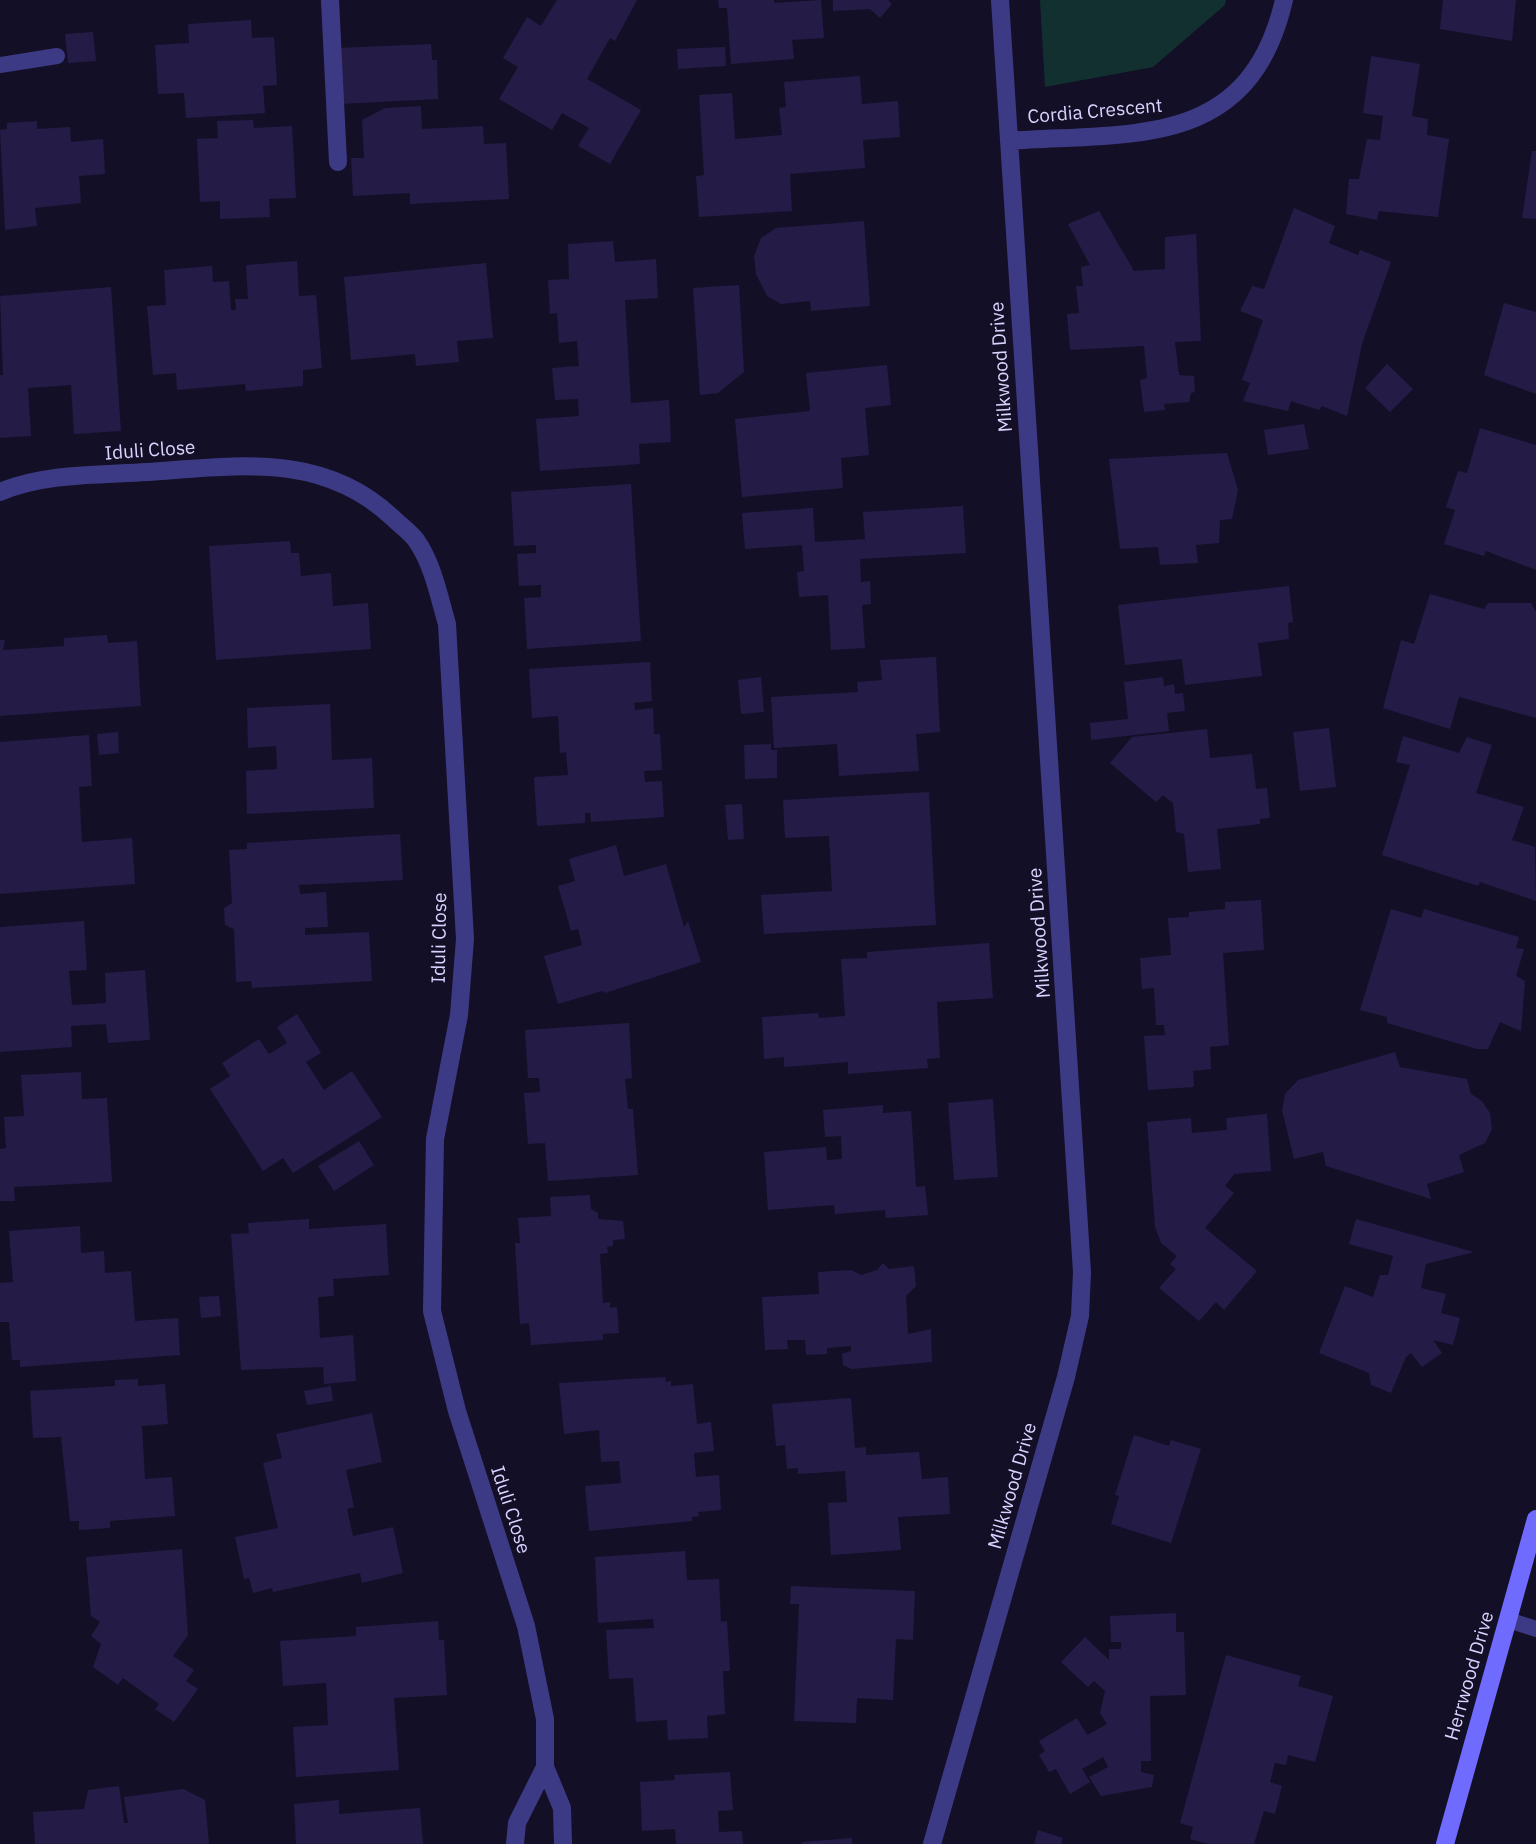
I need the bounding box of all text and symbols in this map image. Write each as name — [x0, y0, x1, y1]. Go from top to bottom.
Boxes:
street label: Cordia Crescent — [1027, 95, 1163, 129]
street label: Milkwood Drive — [986, 301, 1018, 433]
street label: Iduli Close — [104, 436, 196, 466]
street label: Milkwood Drive — [1024, 867, 1056, 999]
street label: Iduli Close — [428, 892, 452, 984]
street label: Milkwood Drive — [984, 1420, 1042, 1552]
street label: Iduli Close — [485, 1463, 535, 1557]
street label: Herrwood Drive — [1441, 1609, 1499, 1743]

